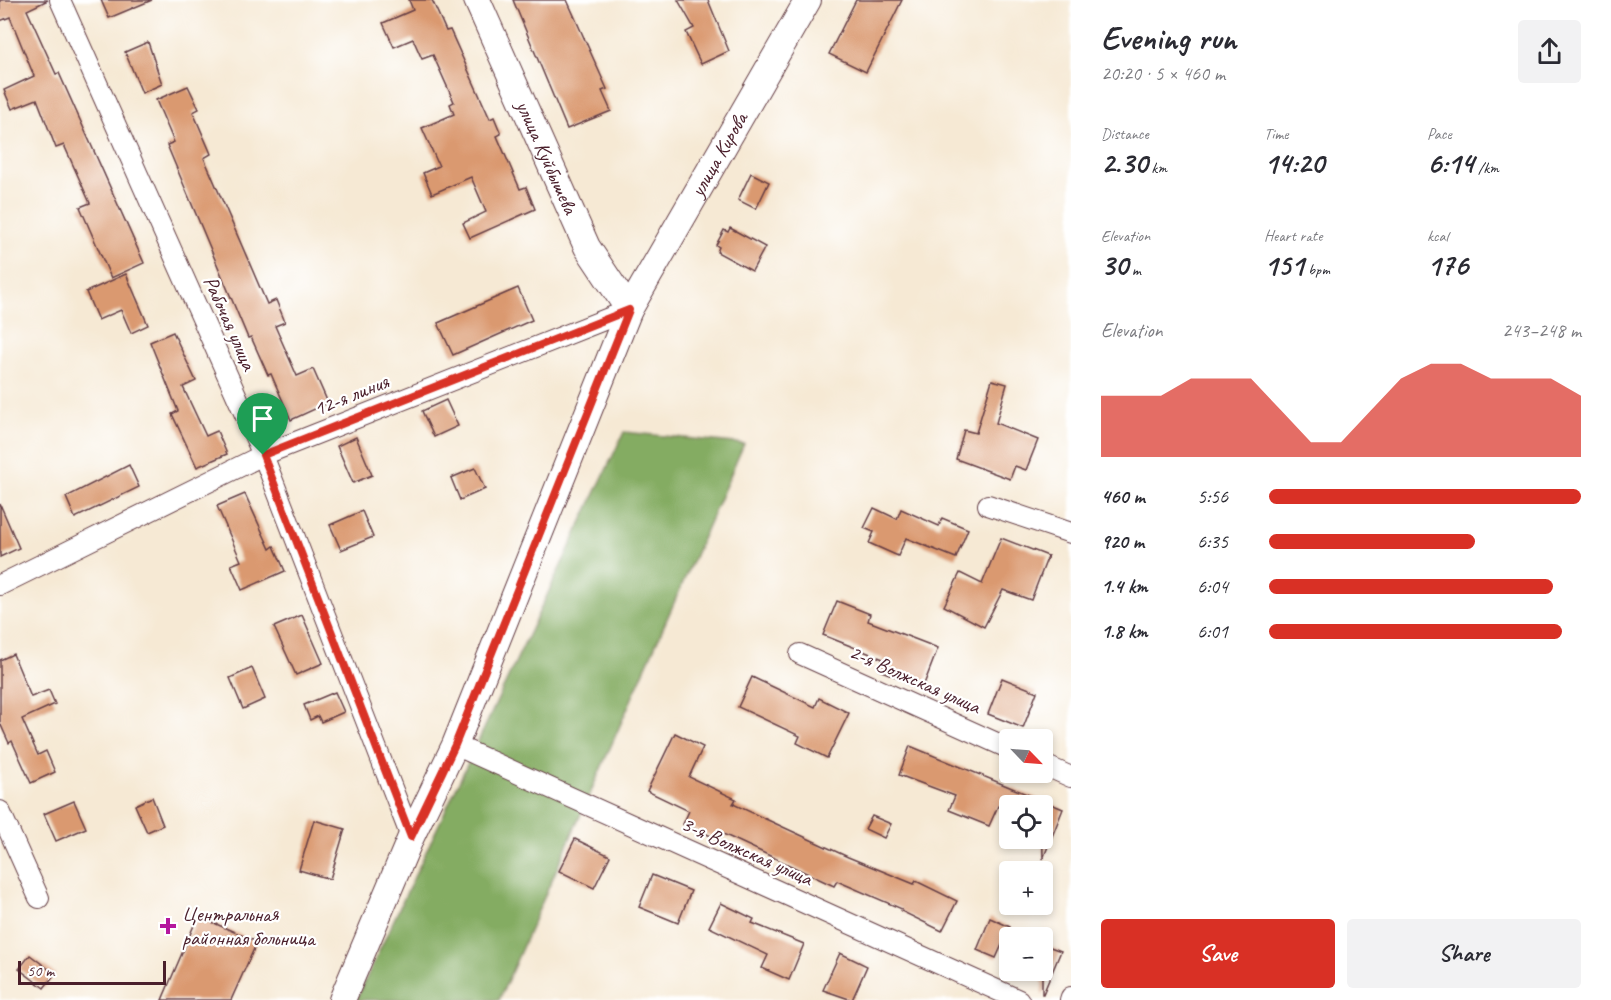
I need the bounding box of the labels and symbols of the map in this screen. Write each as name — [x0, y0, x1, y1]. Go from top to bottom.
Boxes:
street label: улица Куйбышева — [510, 94, 584, 219]
street label: улица Кирова — [683, 106, 754, 203]
street label: Рабочая улица — [198, 272, 263, 376]
street label: 12-я линия — [310, 368, 394, 422]
pin — [237, 393, 288, 455]
street label: 2-я Волжская улица — [845, 639, 986, 720]
north arrow — [999, 729, 1053, 783]
street label: 3-я Волжская улица — [677, 811, 818, 892]
place label: Центральная районная больница — [182, 901, 317, 951]
marker: Центральная районная больница — [159, 917, 177, 935]
scale bar — [18, 958, 166, 986]

